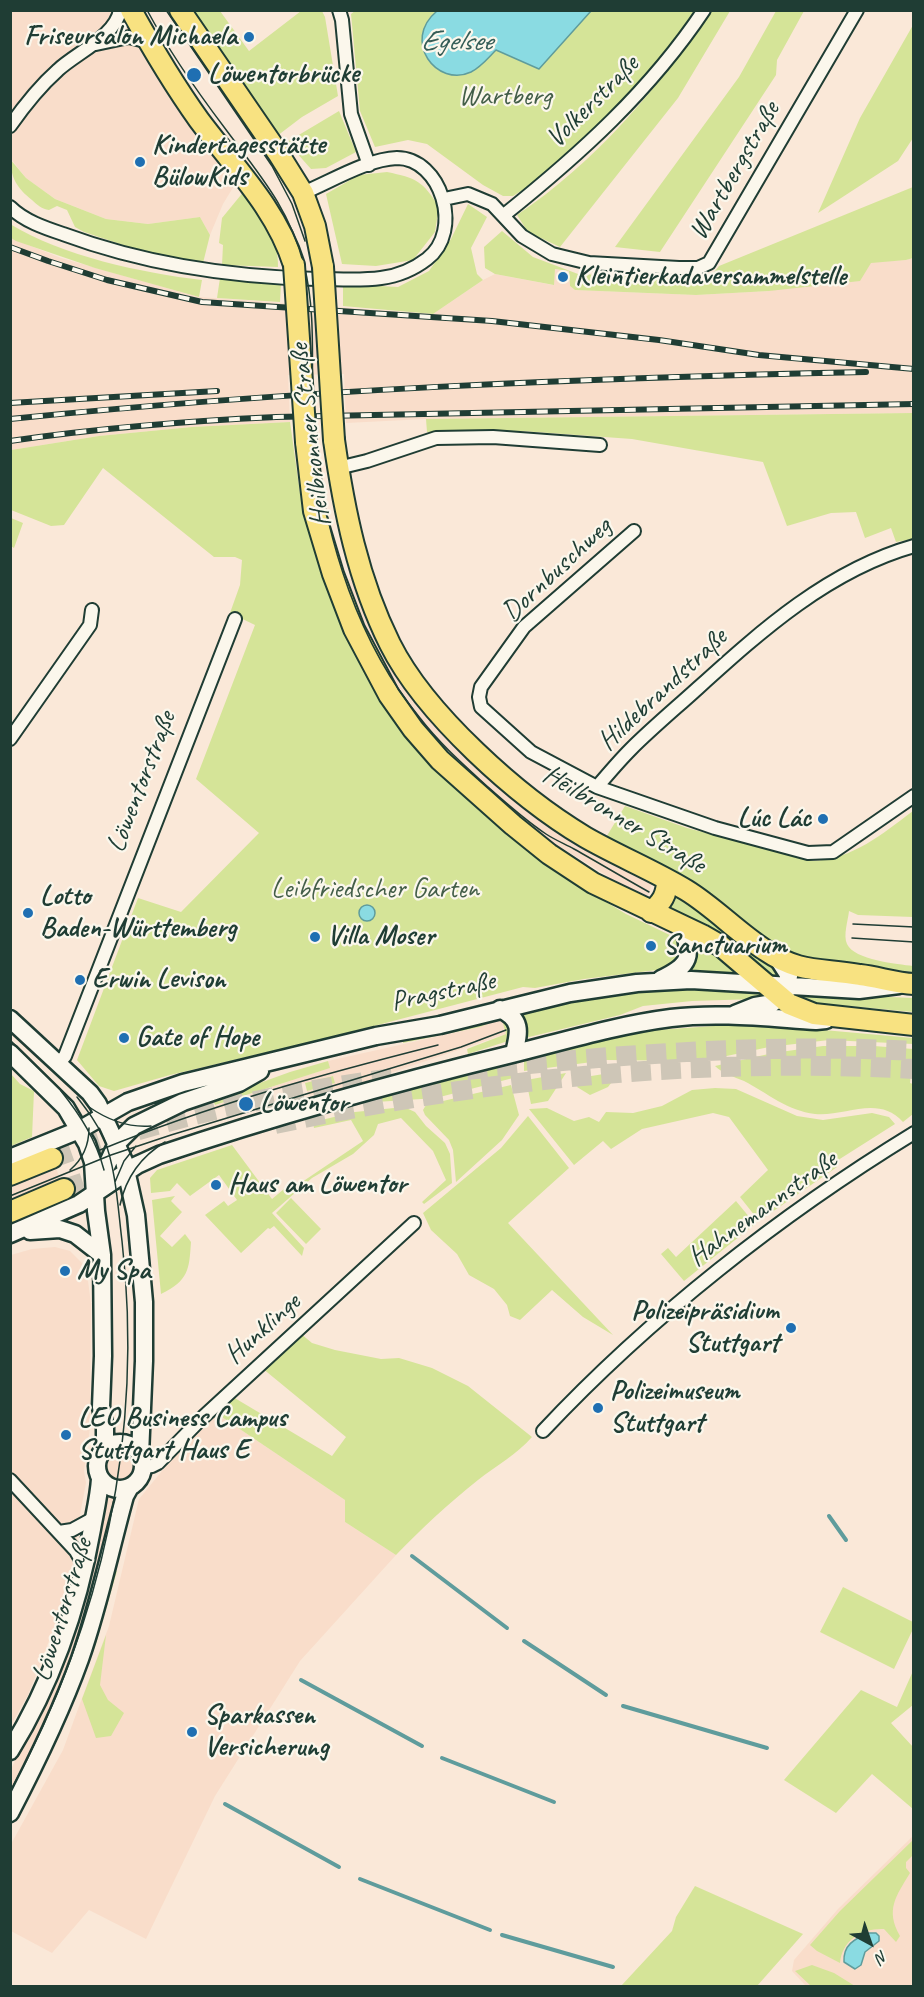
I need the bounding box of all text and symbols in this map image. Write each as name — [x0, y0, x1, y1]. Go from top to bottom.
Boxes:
place label: Friseursalon Michaela — [24, 20, 237, 54]
water label: Egelsee — [420, 24, 492, 60]
marker: Friseursalon Michaela — [242, 30, 256, 44]
street label: Volkerstraße — [540, 49, 646, 155]
place label: Löwentorbrücke — [208, 58, 359, 92]
marker: Löwentorbrücke — [185, 66, 203, 84]
park label: Wartberg — [458, 80, 552, 114]
street label: Wartbergstraße — [682, 96, 788, 246]
place label: Kindertagesstätte BülowKids — [152, 129, 325, 195]
marker: Kindertagesstätte BülowKids — [133, 155, 147, 169]
place label: Kleintierkadaversammelstelle — [575, 260, 846, 294]
marker: Kleintierkadaversammelstelle — [556, 270, 570, 284]
street label: Heilbronner Straße — [283, 342, 339, 528]
street label: Dornbuschweg — [495, 511, 619, 629]
street label: Hildebrandstraße — [591, 622, 735, 758]
street label: Löwentorstraße — [100, 707, 184, 857]
street label: Heilbronner Straße — [536, 758, 712, 882]
place label: Lúc Lác — [737, 802, 811, 836]
marker: Lúc Lác — [816, 812, 830, 826]
park label: Leibfriedscher Garten — [271, 873, 479, 907]
place label: Lotto Baden-Württemberg — [40, 880, 236, 946]
marker: Lotto Baden-Württemberg — [21, 906, 35, 920]
place label: Villa Moser — [327, 920, 434, 954]
place label: Sanctuarium — [663, 929, 787, 963]
marker: Villa Moser — [308, 930, 322, 944]
marker: Sanctuarium — [644, 939, 658, 953]
place label: Erwin Levison — [92, 963, 225, 997]
street label: Pragstraße — [388, 965, 498, 1019]
marker: Erwin Levison — [73, 973, 87, 987]
place label: Gate of Hope — [136, 1021, 259, 1055]
marker: Gate of Hope — [117, 1031, 131, 1045]
place label: Löwentor — [260, 1087, 348, 1121]
marker: Löwentor — [237, 1095, 255, 1113]
street label: Hahnemannstraße — [682, 1144, 844, 1274]
place label: Haus am Löwentor — [228, 1168, 407, 1202]
marker: Haus am Löwentor — [209, 1178, 223, 1192]
place label: My Spa — [77, 1254, 150, 1288]
marker: My Spa — [58, 1264, 72, 1278]
street label: Hunklinge — [218, 1286, 308, 1372]
place label: Polizeipräsidium Stuttgart — [631, 1295, 779, 1361]
marker: Polizeipräsidium Stuttgart — [784, 1321, 798, 1335]
place label: Polizeimuseum Stuttgart — [610, 1375, 739, 1441]
marker: Polizeimuseum Stuttgart — [591, 1401, 605, 1415]
place label: LEO Business Campus Stuttgart Haus E — [78, 1402, 287, 1468]
marker: LEO Business Campus Stuttgart Haus E — [59, 1428, 73, 1442]
street label: Löwentorstraße — [25, 1534, 101, 1686]
place label: Sparkassen Versicherung — [204, 1699, 328, 1765]
marker: Sparkassen Versicherung — [185, 1725, 199, 1739]
north arrow — [840, 1913, 900, 1973]
text: N — [871, 1946, 892, 1968]

